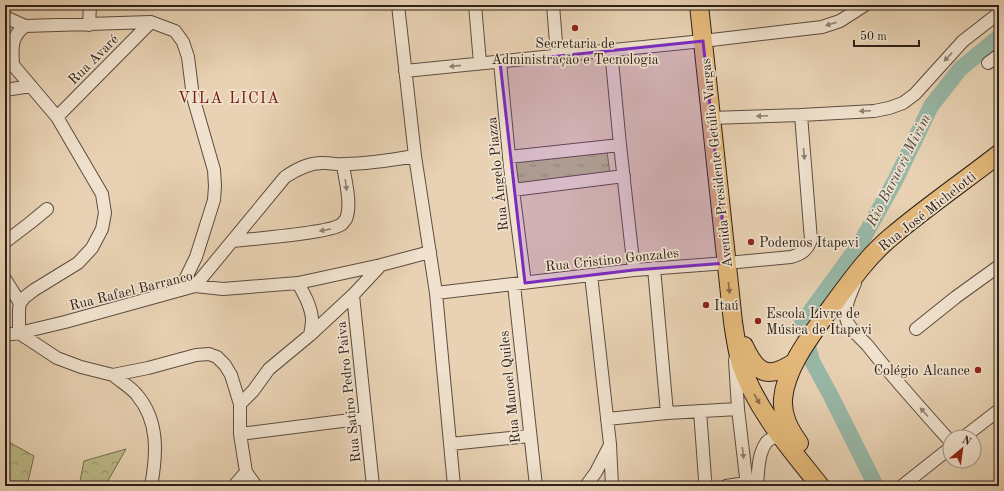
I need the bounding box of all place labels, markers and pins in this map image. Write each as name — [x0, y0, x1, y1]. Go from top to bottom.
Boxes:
marker: Secretaria de Administração e Tecnologia — [570, 23, 580, 33]
place label: Secretaria de Administração e Tecnologia — [491, 37, 659, 67]
place label: Podemos Itapevi — [759, 236, 859, 250]
marker: Podemos Itapevi — [746, 237, 756, 247]
place label: Itaú — [714, 299, 739, 313]
marker: Itaú — [701, 300, 711, 310]
place label: Escola Livre de Música de Itapevi — [766, 307, 872, 337]
marker: Escola Livre de Música de Itapevi — [753, 316, 763, 326]
place label: Colégio Alcance — [874, 364, 970, 378]
marker: Colégio Alcance — [973, 365, 983, 375]

